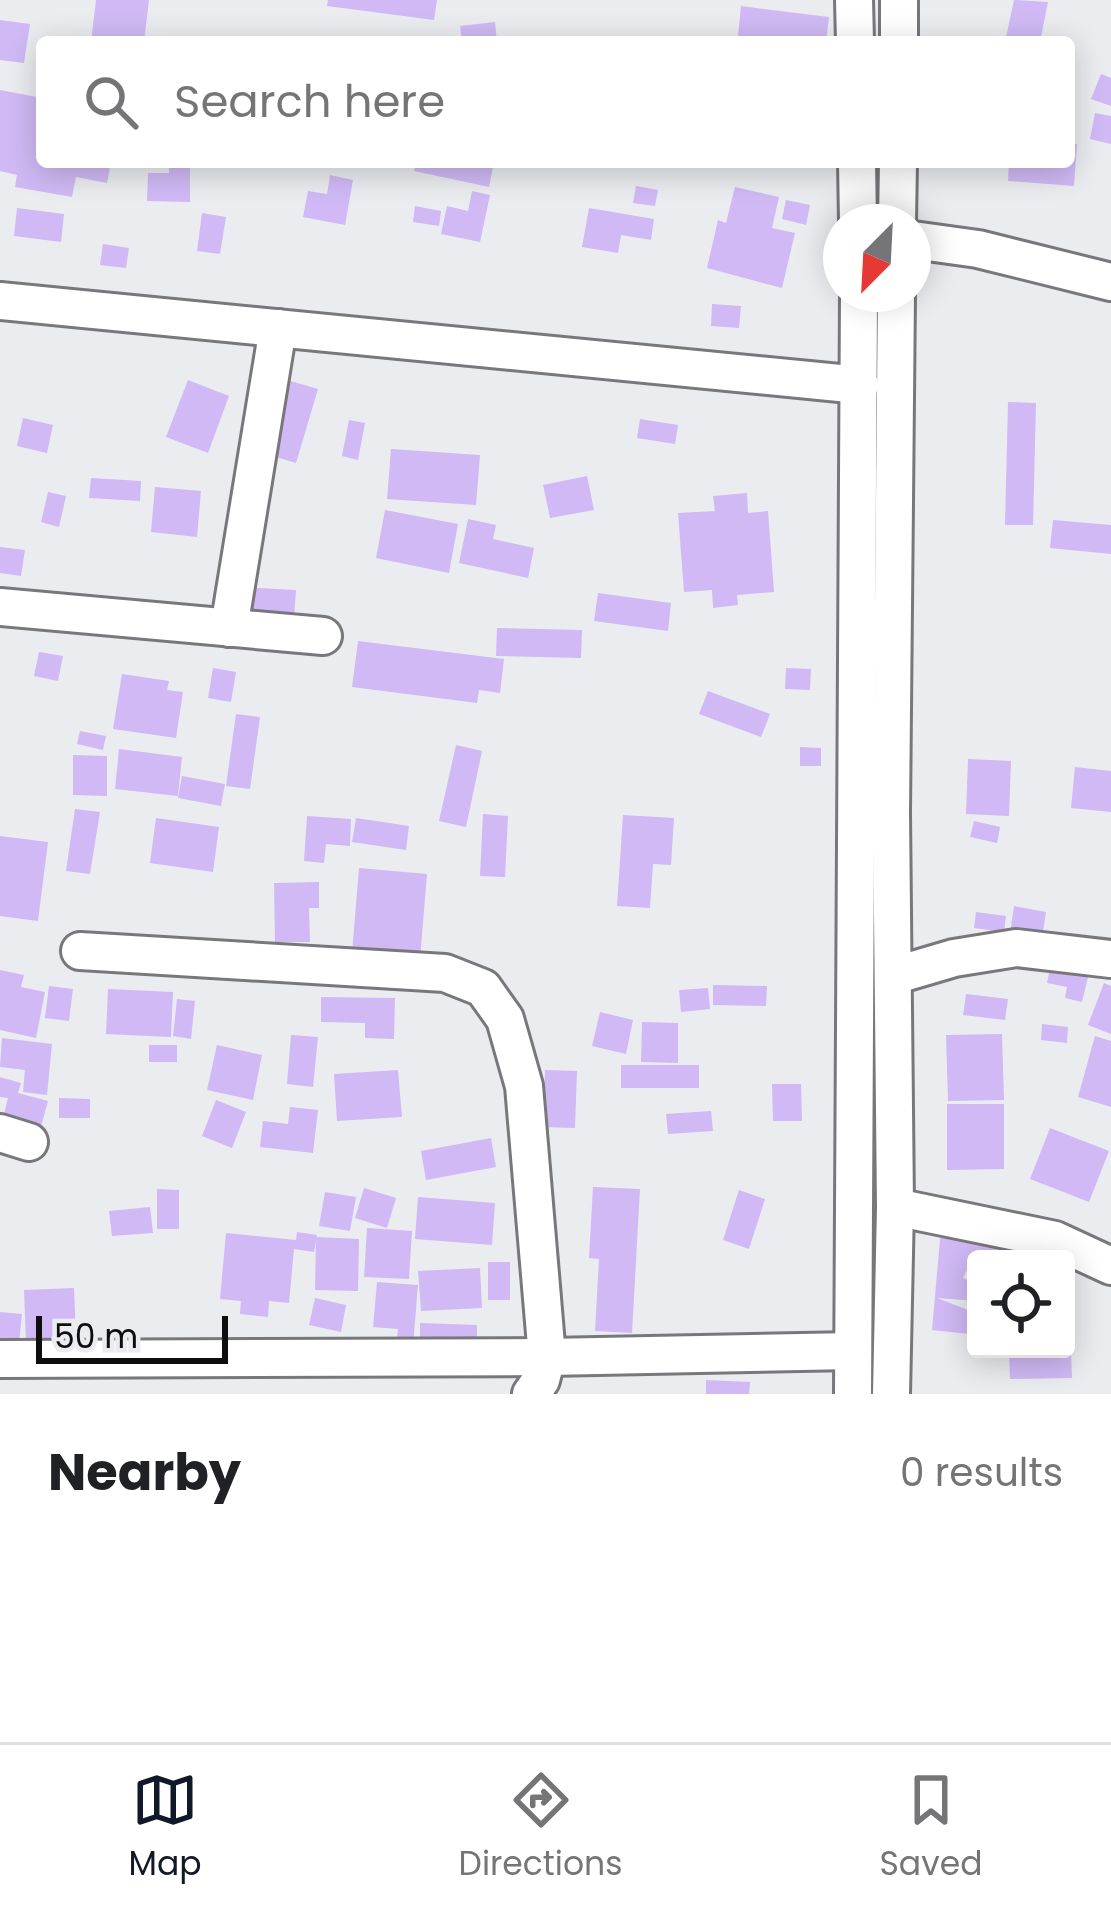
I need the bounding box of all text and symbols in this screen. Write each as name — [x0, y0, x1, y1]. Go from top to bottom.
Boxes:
search box — [36, 36, 1075, 168]
icon: search — [78, 69, 144, 135]
text: Search here — [174, 70, 445, 133]
north arrow — [823, 204, 931, 312]
map controls — [967, 1250, 1075, 1358]
button: locate — [967, 1250, 1075, 1358]
scale bar — [36, 1310, 228, 1363]
text: 50 m — [54, 1313, 138, 1360]
text: Nearby — [48, 1436, 241, 1508]
text: 0 results — [900, 1445, 1063, 1500]
tab: Map — [129, 1767, 202, 1889]
tab: Directions — [459, 1767, 622, 1889]
tab: Saved — [880, 1767, 982, 1889]

